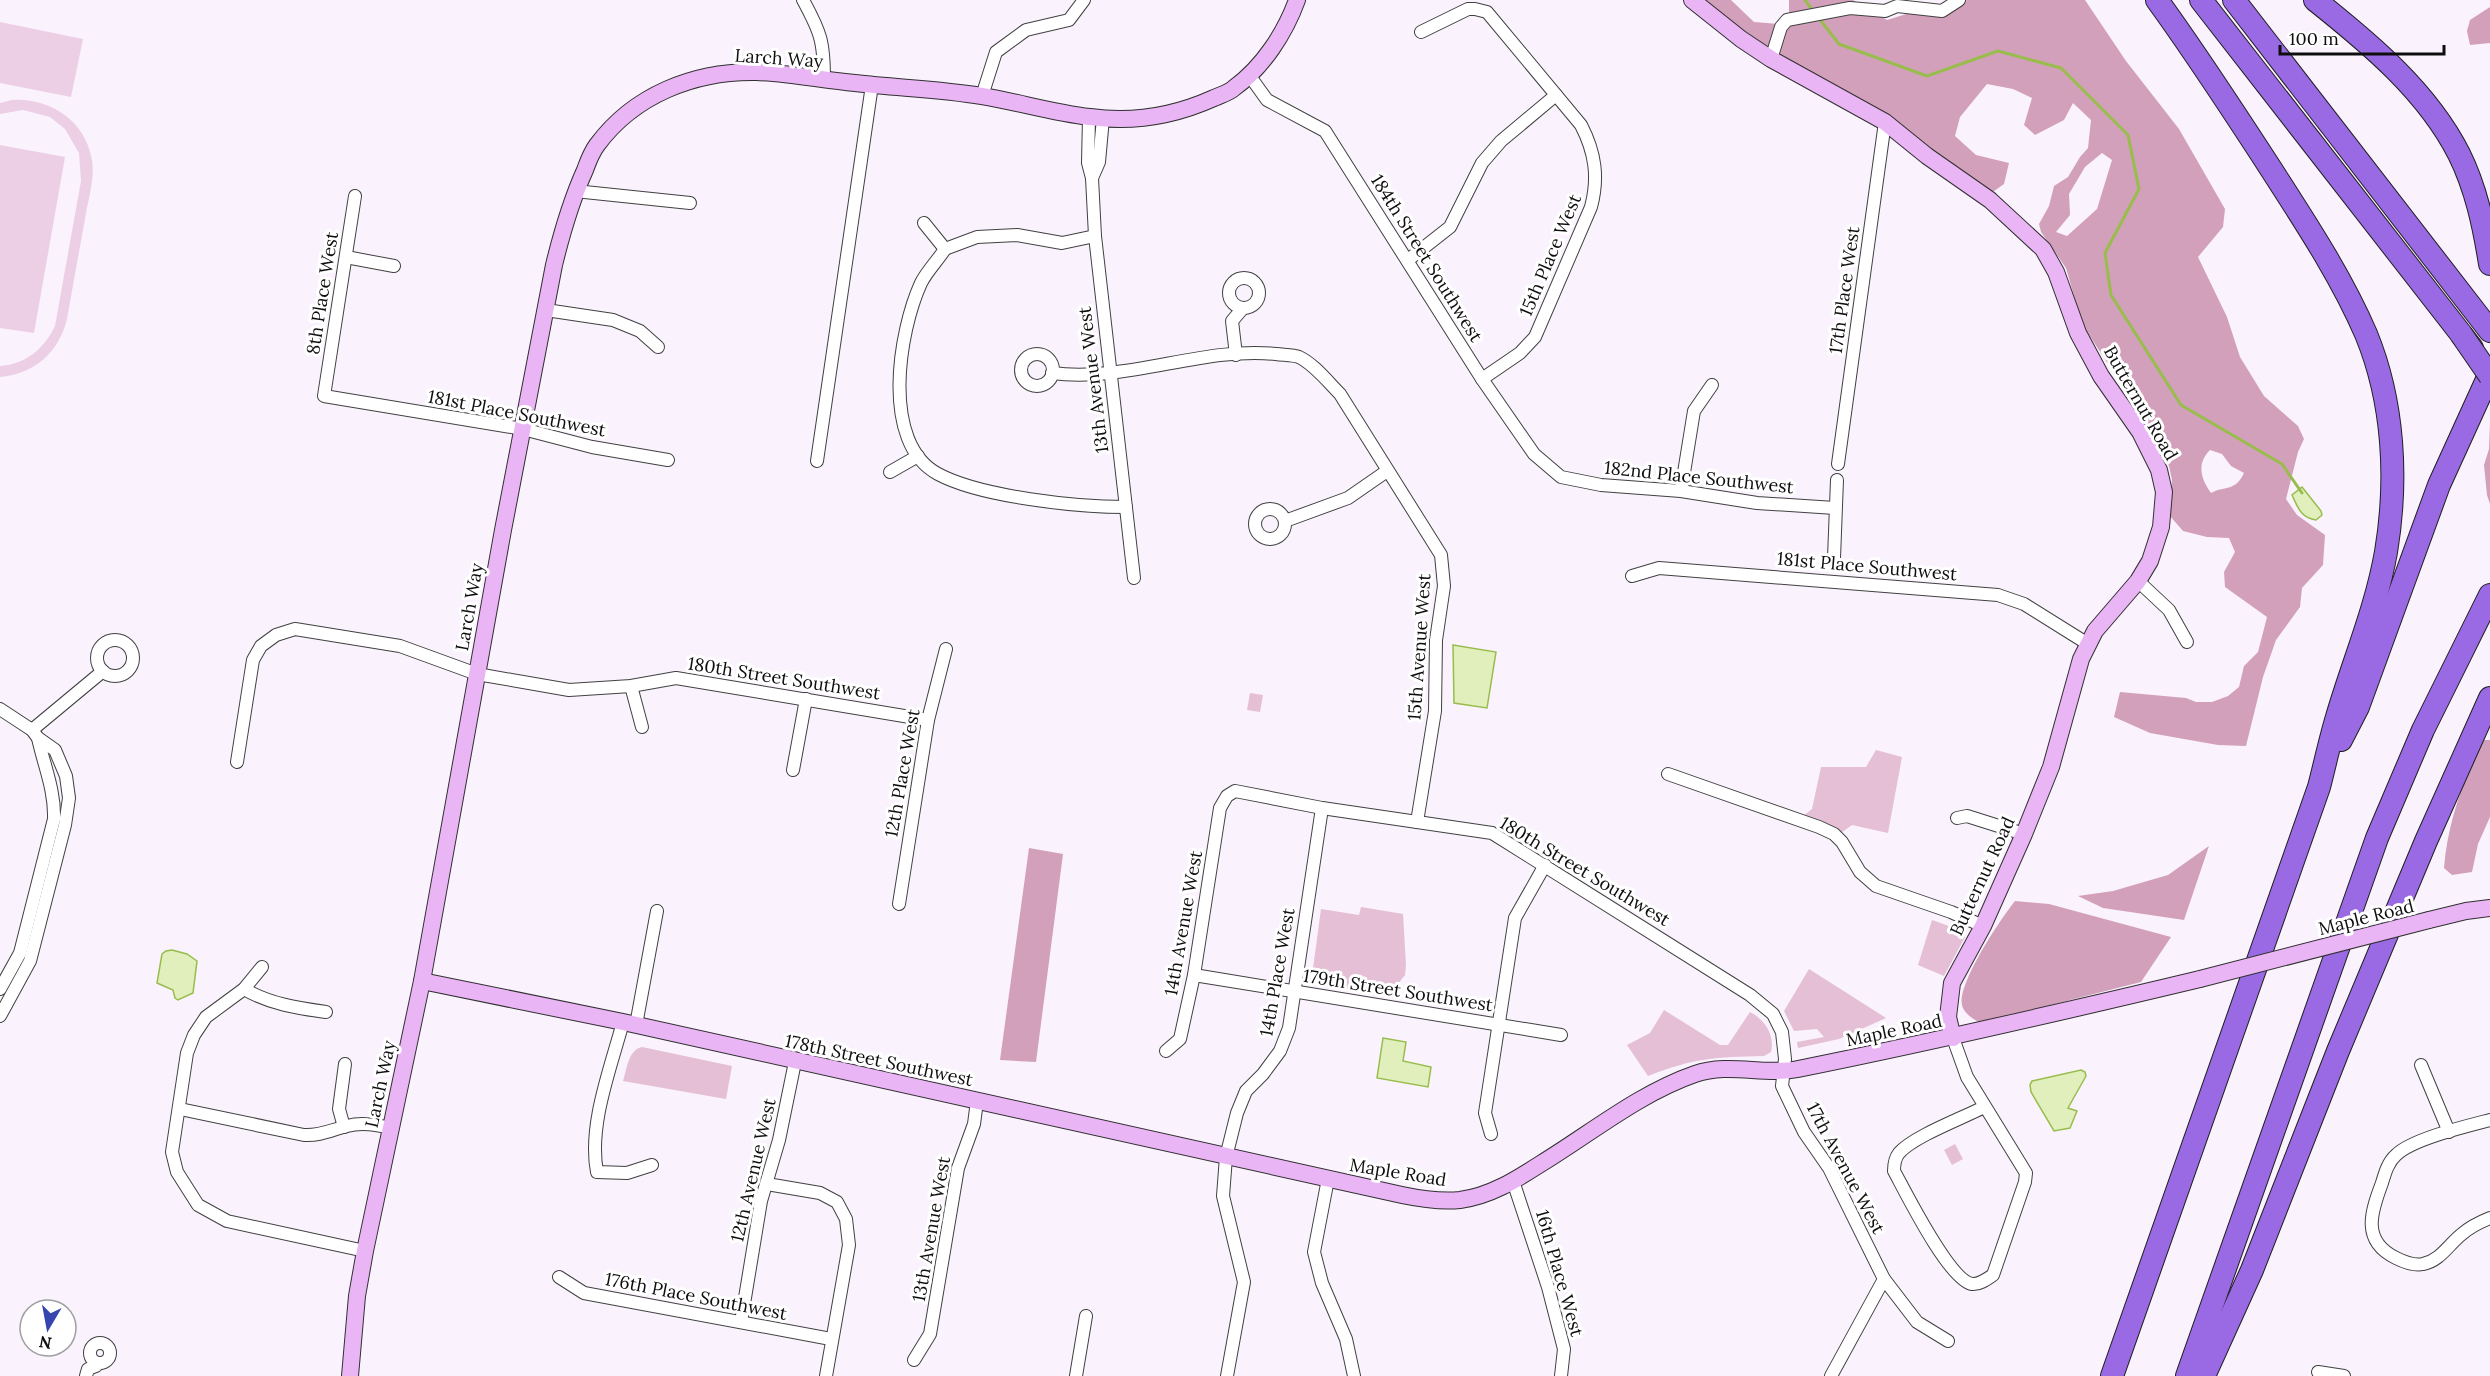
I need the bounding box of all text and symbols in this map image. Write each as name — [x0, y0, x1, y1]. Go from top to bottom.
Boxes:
scale bar — [2280, 18, 2444, 56]
text: 100 m — [2289, 27, 2339, 50]
street label: Larch Way — [734, 43, 825, 73]
street label: 184th Street Southwest — [1366, 170, 1488, 346]
street label: 15th Place West — [1514, 191, 1586, 319]
street label: 17th Place West — [1824, 225, 1864, 355]
street label: 8th Place West — [301, 230, 343, 356]
street label: 13th Avenue West — [1073, 306, 1113, 454]
street label: Butternut Road — [2099, 342, 2183, 465]
street label: 181st Place Southwest — [426, 384, 608, 442]
street label: 182nd Place Southwest — [1603, 456, 1795, 498]
street label: 181st Place Southwest — [1776, 547, 1958, 585]
street label: Larch Way — [450, 561, 488, 653]
street label: 15th Avenue West — [1402, 573, 1436, 721]
street label: 180th Street Southwest — [686, 651, 882, 705]
street label: 12th Place West — [879, 707, 925, 839]
street label: 180th Street Southwest — [1496, 811, 1674, 931]
street label: Butternut Road — [1944, 813, 2020, 939]
street label: 14th Avenue West — [1159, 849, 1207, 997]
street label: Maple Road — [2316, 894, 2416, 940]
street label: 14th Place West — [1254, 906, 1300, 1038]
street label: 179th Street Southwest — [1301, 964, 1495, 1016]
street label: Maple Road — [1844, 1009, 1944, 1051]
street label: 178th Street Southwest — [783, 1029, 975, 1091]
street label: Larch Way — [360, 1038, 401, 1130]
street label: 12th Avenue West — [725, 1096, 781, 1244]
street label: 17th Avenue West — [1802, 1098, 1890, 1238]
street label: Maple Road — [1348, 1153, 1448, 1191]
street label: 13th Avenue West — [907, 1155, 955, 1303]
street label: 16th Place West — [1531, 1207, 1589, 1339]
street label: 176th Place Southwest — [603, 1267, 789, 1325]
north arrow — [18, 1298, 78, 1358]
text: N — [38, 1332, 53, 1354]

